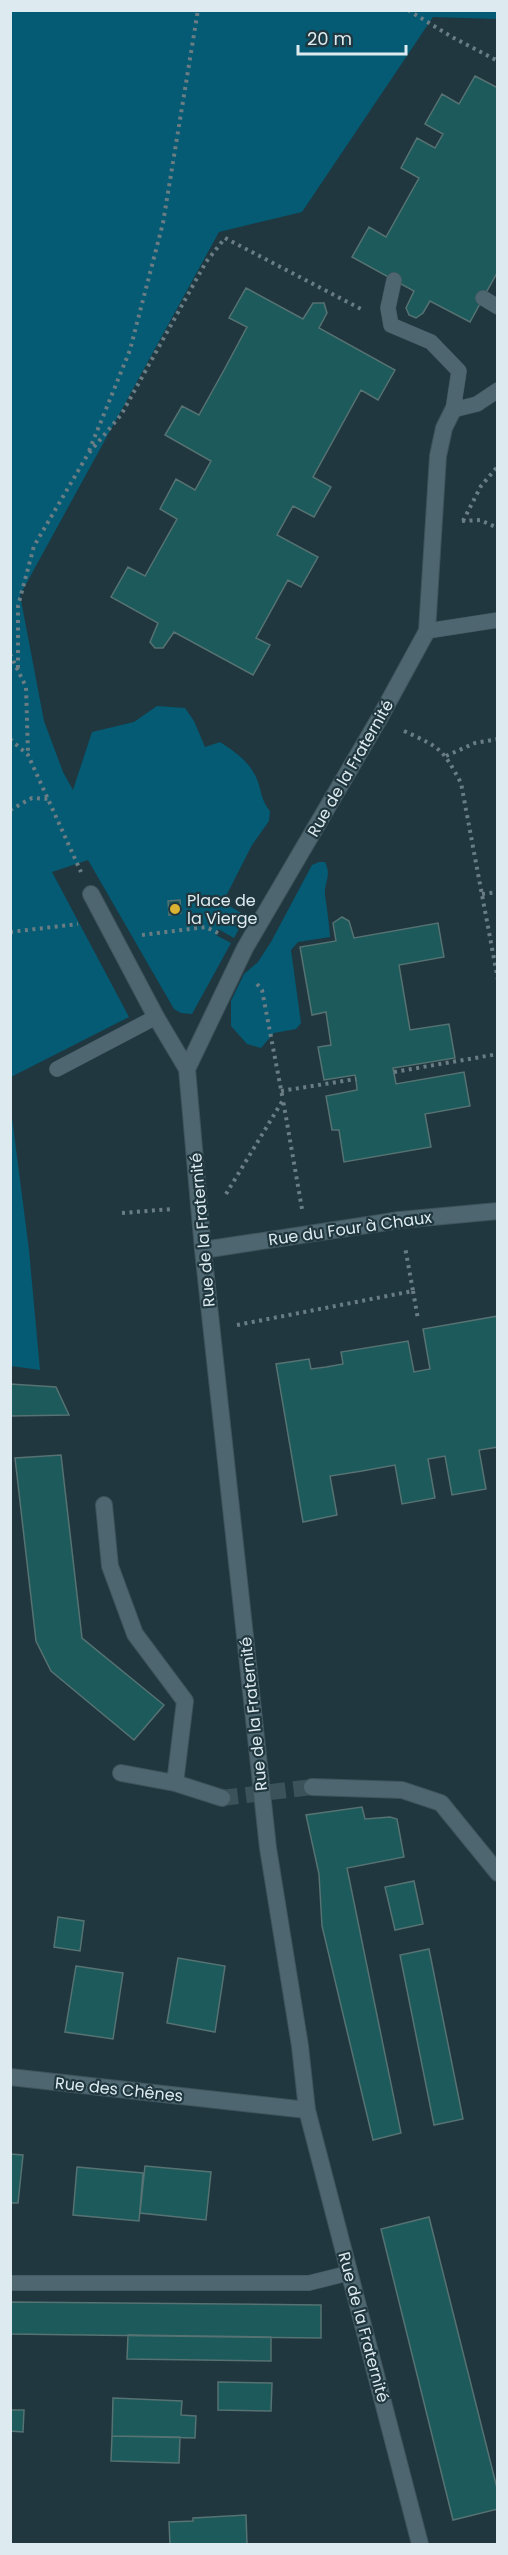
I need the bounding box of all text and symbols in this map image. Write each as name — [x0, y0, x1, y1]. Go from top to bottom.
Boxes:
scale bar — [298, 18, 406, 56]
text: 20 m — [307, 26, 352, 51]
street label: Rue de la Fraternité — [302, 695, 399, 841]
place label: Place de la Vierge — [187, 889, 257, 930]
marker: Place de la Vierge — [168, 902, 182, 916]
street label: Rue de la Fraternité — [184, 1152, 221, 1308]
street label: Rue du Four à Chaux — [267, 1206, 434, 1251]
street label: Rue de la Fraternité — [234, 1636, 273, 1792]
street label: Rue des Chênes — [54, 2071, 184, 2108]
street label: Rue de la Fraternité — [332, 2249, 395, 2405]

